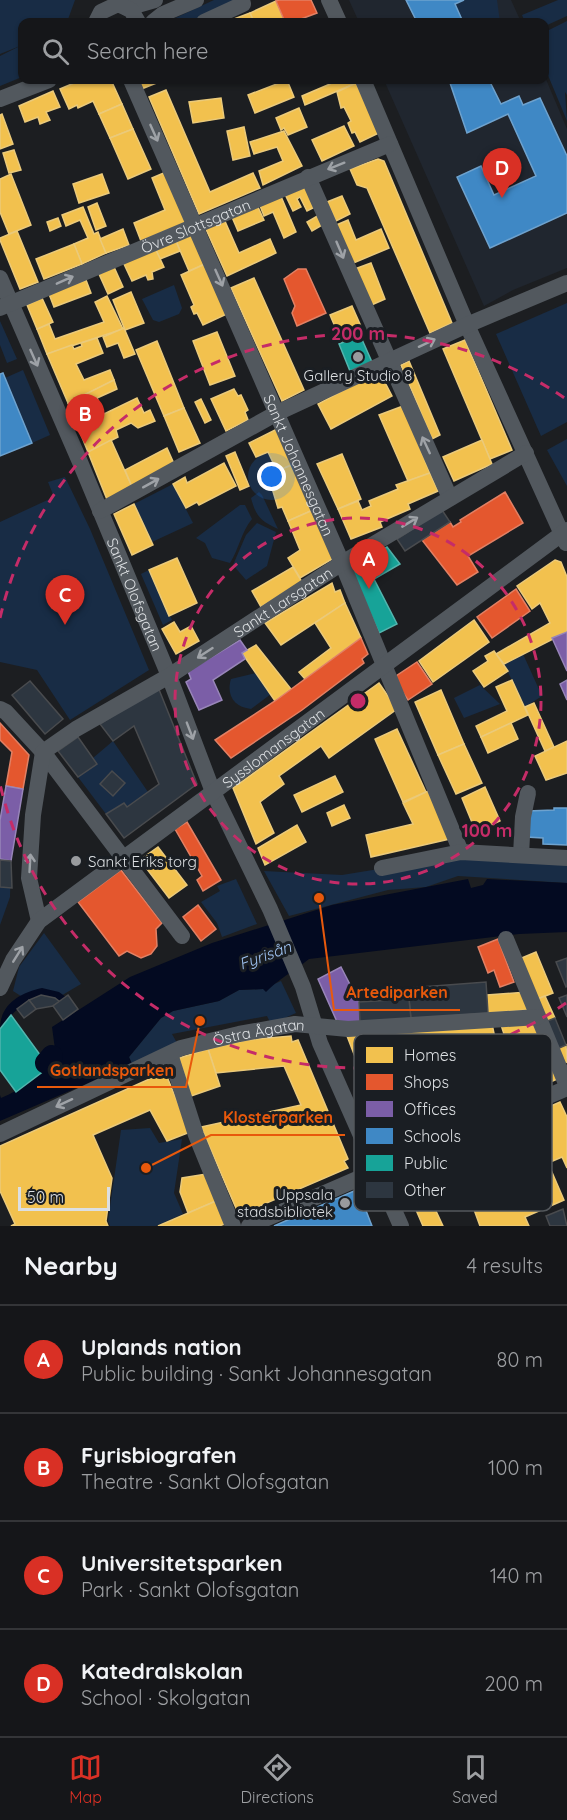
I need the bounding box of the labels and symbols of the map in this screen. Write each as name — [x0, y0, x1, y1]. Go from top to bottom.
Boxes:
one-way arrow — [150, 124, 161, 142]
pin: D — [482, 148, 522, 198]
one-way arrow — [327, 161, 346, 172]
street label: Övre Slottsgatan — [138, 194, 253, 257]
one-way arrow — [335, 241, 346, 259]
one-way arrow — [214, 268, 225, 286]
one-way arrow — [56, 274, 74, 286]
text: 200 m — [331, 322, 385, 345]
one-way arrow — [418, 337, 436, 349]
one-way arrow — [29, 348, 40, 366]
marker: Gallery Studio 8 — [351, 350, 365, 364]
place label: Gallery Studio 8 — [304, 366, 412, 385]
street label: Sankt Johannesgatan — [260, 391, 338, 539]
pin: B — [66, 394, 104, 444]
one-way arrow — [420, 436, 431, 454]
your location — [257, 462, 286, 491]
one-way arrow — [142, 477, 160, 488]
one-way arrow — [401, 516, 418, 528]
street label: Sankt Olofsgatan — [103, 535, 167, 654]
pin: A — [350, 540, 388, 589]
street label: Sankt Larsgatan — [229, 563, 336, 641]
pin: C — [46, 576, 84, 625]
one-way arrow — [197, 647, 214, 659]
centre of rings — [348, 691, 368, 711]
street label: Sysslomansgatan — [218, 703, 328, 792]
one-way arrow — [185, 721, 196, 740]
text: 100 m — [462, 819, 512, 842]
place label: Sankt Eriks torg — [88, 852, 197, 871]
one-way arrow — [25, 854, 36, 874]
marker: Sankt Eriks torg — [69, 854, 83, 868]
water label: Fyrisån — [236, 936, 295, 974]
one-way arrow — [12, 946, 24, 962]
callout: Artediparken — [334, 976, 460, 1010]
text: Artediparken — [346, 982, 448, 1002]
street label: Östra Ågatan — [211, 1014, 306, 1050]
legend — [354, 1034, 552, 1211]
text: Homes — [404, 1045, 456, 1065]
callout: Gotlandsparken — [37, 1053, 186, 1087]
text: Gotlandsparken — [50, 1060, 174, 1080]
text: Shops — [404, 1072, 449, 1092]
one-way arrow — [55, 1097, 73, 1109]
text: Offices — [404, 1099, 456, 1119]
callout: Klosterparken — [211, 1101, 345, 1135]
text: Klosterparken — [223, 1107, 333, 1127]
text: Schools — [404, 1126, 461, 1146]
text: Public — [404, 1153, 448, 1173]
text: Other — [404, 1180, 446, 1200]
scale bar — [18, 1184, 110, 1212]
place label: Uppsala stadsbibliotek — [237, 1185, 333, 1221]
marker: Uppsala stadsbibliotek — [338, 1196, 352, 1210]

